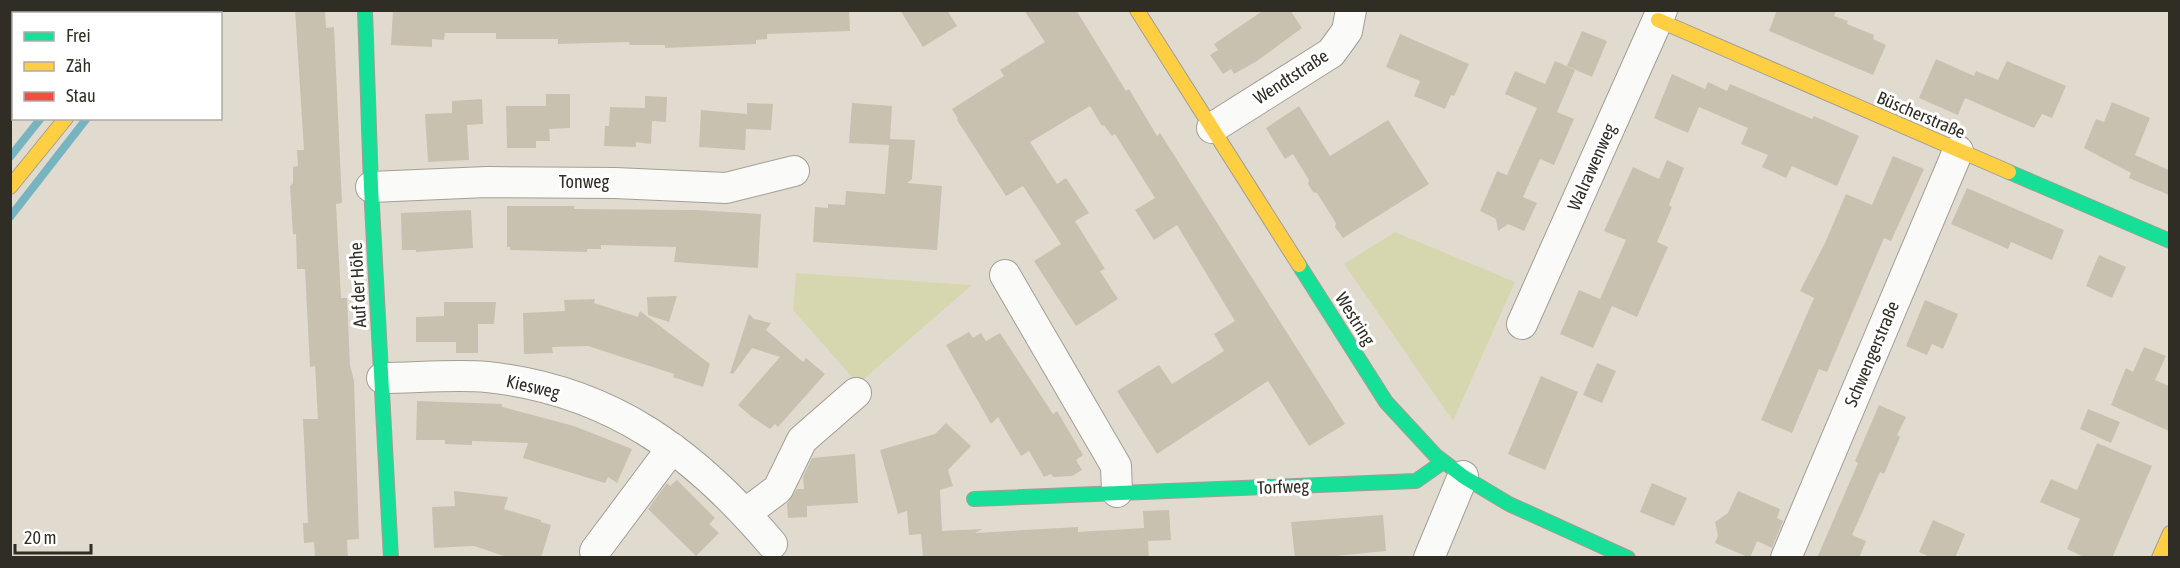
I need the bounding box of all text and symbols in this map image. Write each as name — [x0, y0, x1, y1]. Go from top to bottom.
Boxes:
legend — [12, 12, 222, 120]
text: Frei — [66, 25, 91, 46]
street label: Wendtstraße — [1250, 45, 1332, 108]
text: Zäh — [66, 55, 91, 76]
text: Stau — [66, 85, 96, 106]
street label: Büscherstraße — [1874, 87, 1969, 143]
street label: Walrawenweg — [1563, 120, 1620, 214]
street label: Tonweg — [559, 171, 609, 192]
street label: Auf der Höhe — [345, 242, 370, 328]
street label: Westring — [1331, 289, 1380, 349]
street label: Schwengerstraße — [1840, 298, 1903, 410]
street label: Kiesweg — [504, 370, 562, 403]
street label: Torfweg — [1257, 475, 1310, 498]
scale bar — [15, 517, 92, 555]
text: 20 m — [24, 527, 56, 548]

